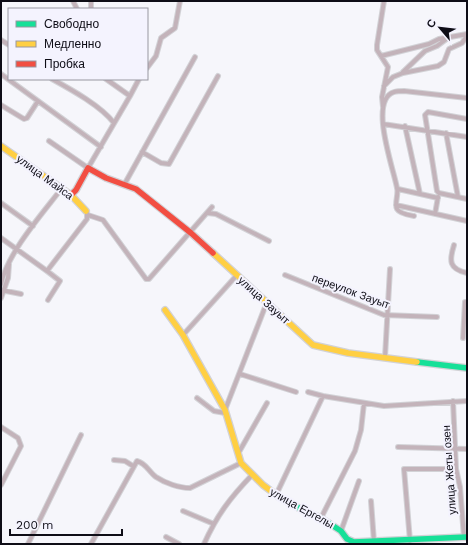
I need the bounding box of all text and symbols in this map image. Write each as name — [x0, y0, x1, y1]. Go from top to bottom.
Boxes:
legend — [8, 8, 148, 80]
north arrow — [420, 8, 460, 48]
text: Свободно — [44, 17, 99, 31]
text: С — [424, 17, 439, 30]
text: Медленно — [44, 37, 101, 51]
text: Пробка — [44, 57, 85, 71]
street label: улица Майса — [14, 152, 76, 203]
street label: переулок Зауыт — [310, 271, 391, 312]
street label: улица Зауыт — [235, 274, 292, 327]
street label: улица Жеты озен — [440, 425, 459, 515]
street label: улица Ергелы — [267, 485, 336, 531]
scale bar — [10, 511, 122, 537]
text: 200 m — [16, 518, 53, 532]

